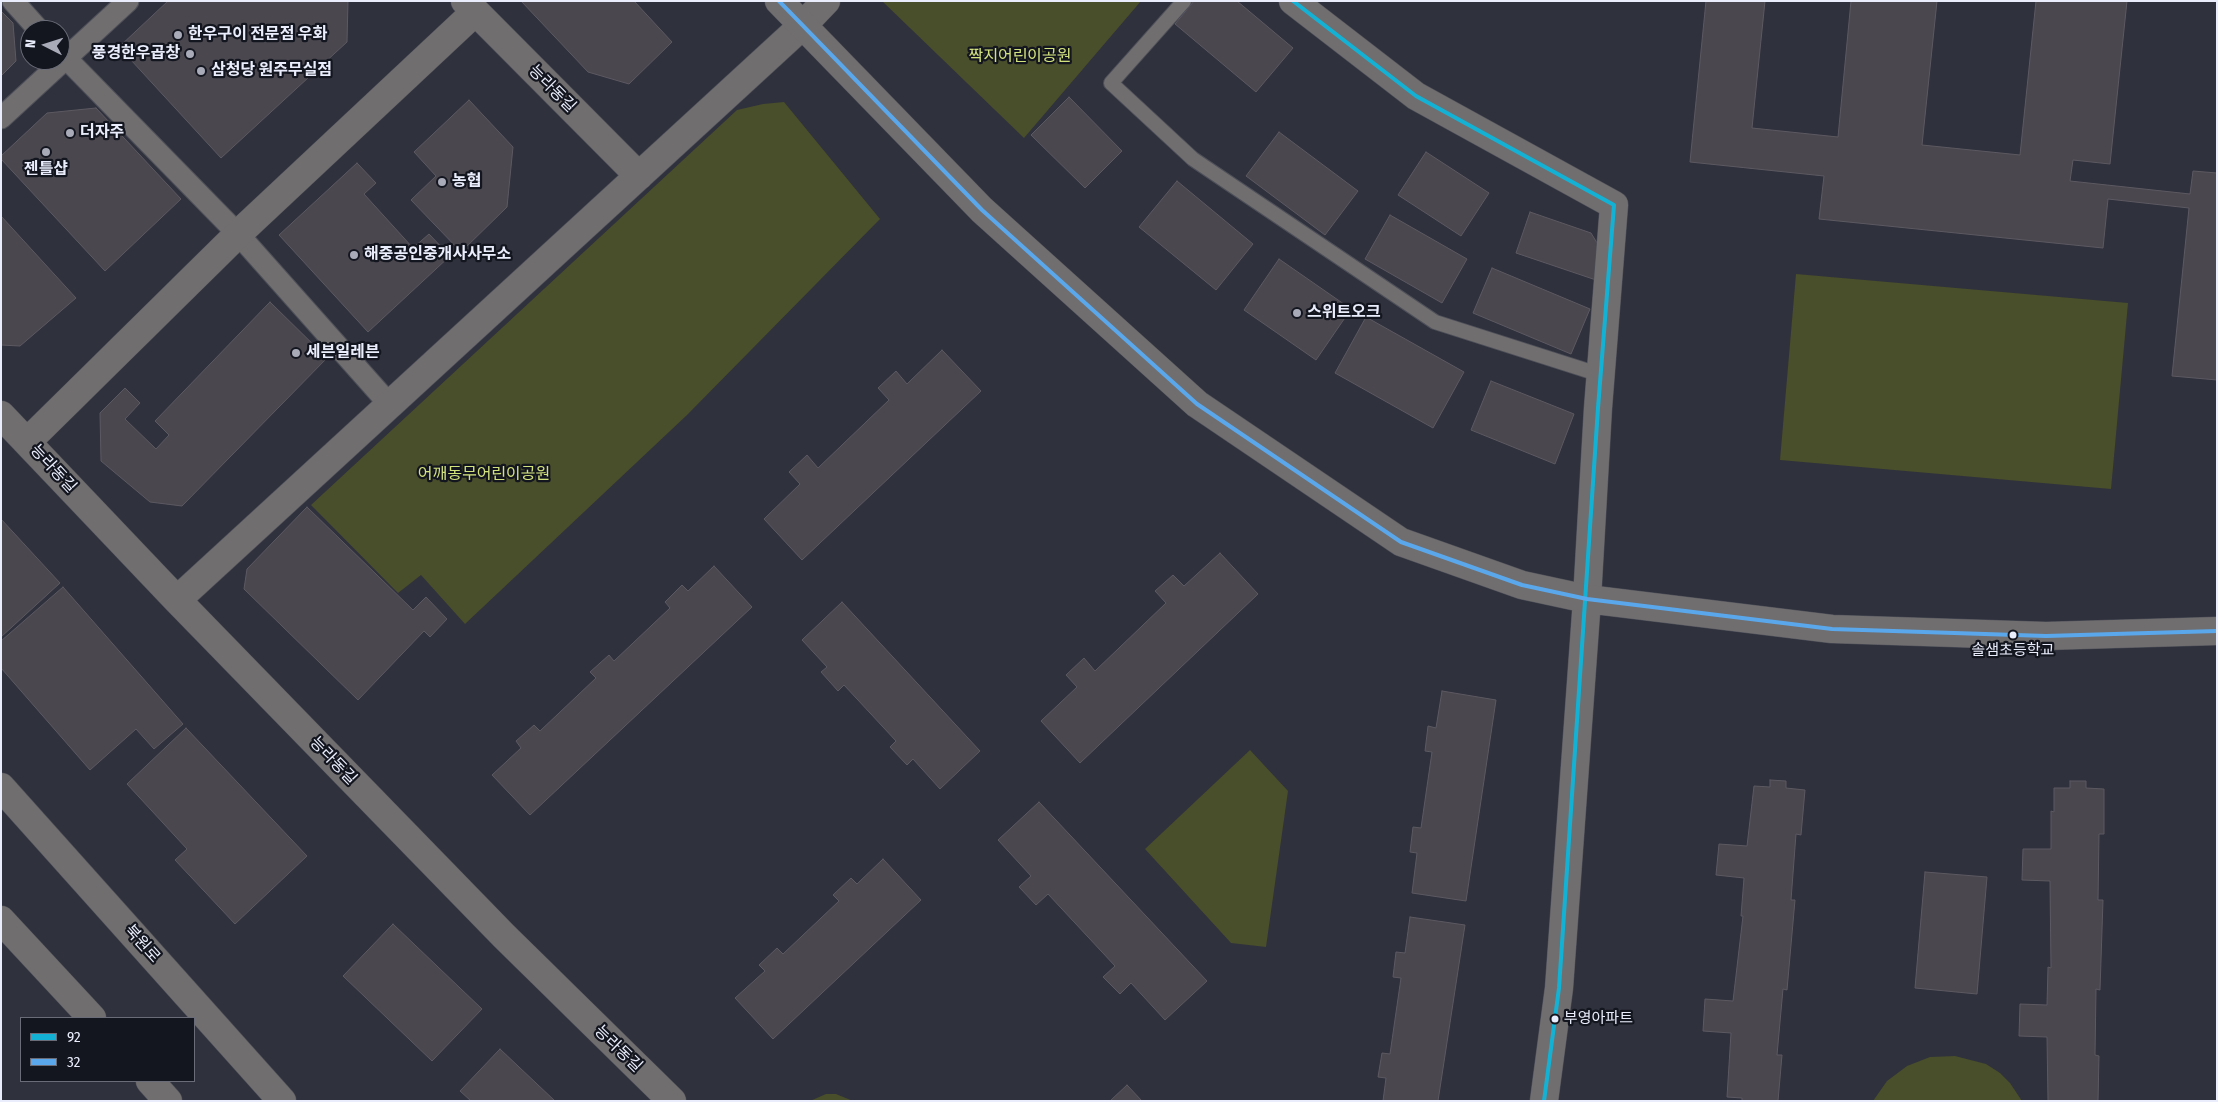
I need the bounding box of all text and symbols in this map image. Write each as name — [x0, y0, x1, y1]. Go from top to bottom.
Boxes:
north arrow — [20, 20, 70, 70]
place label: 한우구이 전문점 우화 — [188, 25, 327, 45]
marker: 한우구이 전문점 우화 — [172, 29, 184, 41]
text: N — [22, 39, 39, 49]
place label: 풍경한우곱창 — [92, 44, 180, 64]
park label: 짝지어린이공원 — [968, 47, 1072, 67]
marker: 풍경한우곱창 — [184, 48, 196, 60]
place label: 삼청당 원주무실점 — [211, 61, 332, 81]
street label: 능라동길 — [524, 61, 580, 117]
marker: 삼청당 원주무실점 — [195, 65, 207, 77]
place label: 더자주 — [80, 123, 124, 143]
marker: 더자주 — [64, 127, 76, 139]
marker: 젠틀샵 — [40, 146, 52, 158]
place label: 젠틀샵 — [24, 160, 68, 180]
place label: 농협 — [452, 172, 481, 192]
marker: 농협 — [436, 176, 448, 188]
place label: 해중공인중개사사무소 — [364, 245, 511, 265]
marker: 해중공인중개사사무소 — [348, 249, 360, 261]
place label: 스위트오크 — [1307, 303, 1381, 323]
marker: 스위트오크 — [1291, 307, 1303, 319]
place label: 세븐일레븐 — [306, 343, 380, 363]
marker: 세븐일레븐 — [290, 347, 302, 359]
street label: 능라동길 — [26, 441, 80, 497]
park label: 어깨동무어린이공원 — [418, 465, 550, 485]
marker: 솔샘초등학교 — [2008, 630, 2018, 640]
place label: 솔샘초등학교 — [1972, 642, 2054, 660]
street label: 능라동길 — [306, 733, 360, 789]
street label: 북원로 — [120, 921, 164, 967]
place label: 부영아파트 — [1564, 1010, 1633, 1028]
marker: 부영아파트 — [1550, 1014, 1560, 1024]
legend — [20, 1017, 195, 1082]
street label: 능라동길 — [590, 1022, 646, 1076]
text: 92 — [67, 1028, 81, 1046]
text: 32 — [67, 1053, 80, 1071]

